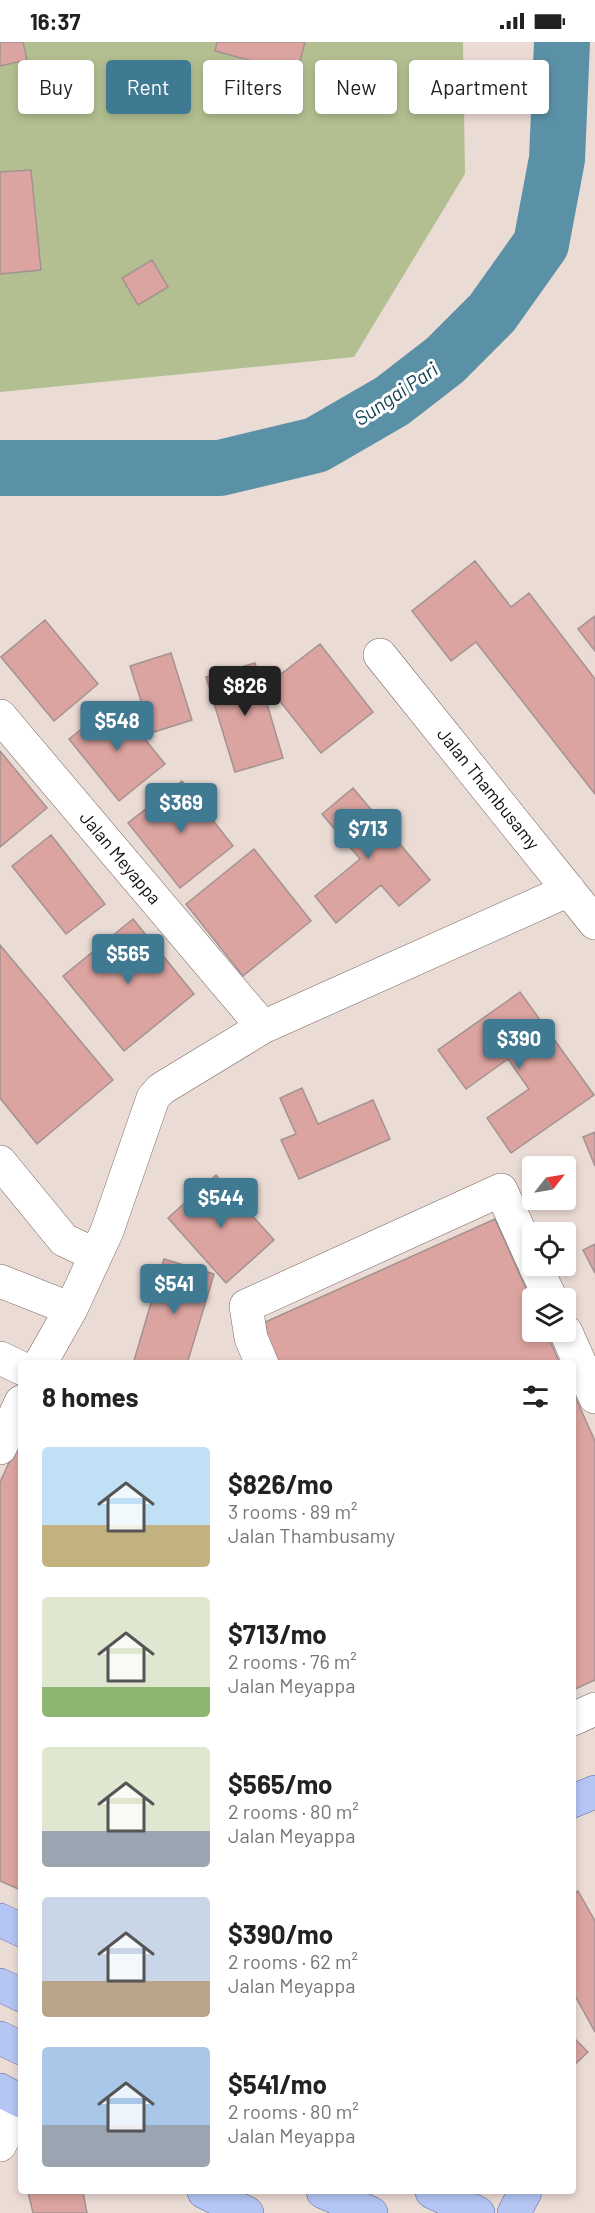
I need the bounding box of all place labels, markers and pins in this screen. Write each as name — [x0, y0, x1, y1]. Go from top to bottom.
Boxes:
pin: $826 — [209, 666, 281, 717]
pin: $548 — [81, 701, 153, 752]
pin: $369 — [145, 783, 217, 834]
pin: $713 — [332, 809, 404, 860]
pin: $565 — [92, 934, 164, 985]
pin: $390 — [483, 1019, 555, 1070]
pin: $544 — [185, 1178, 257, 1229]
pin: $541 — [138, 1264, 210, 1315]

